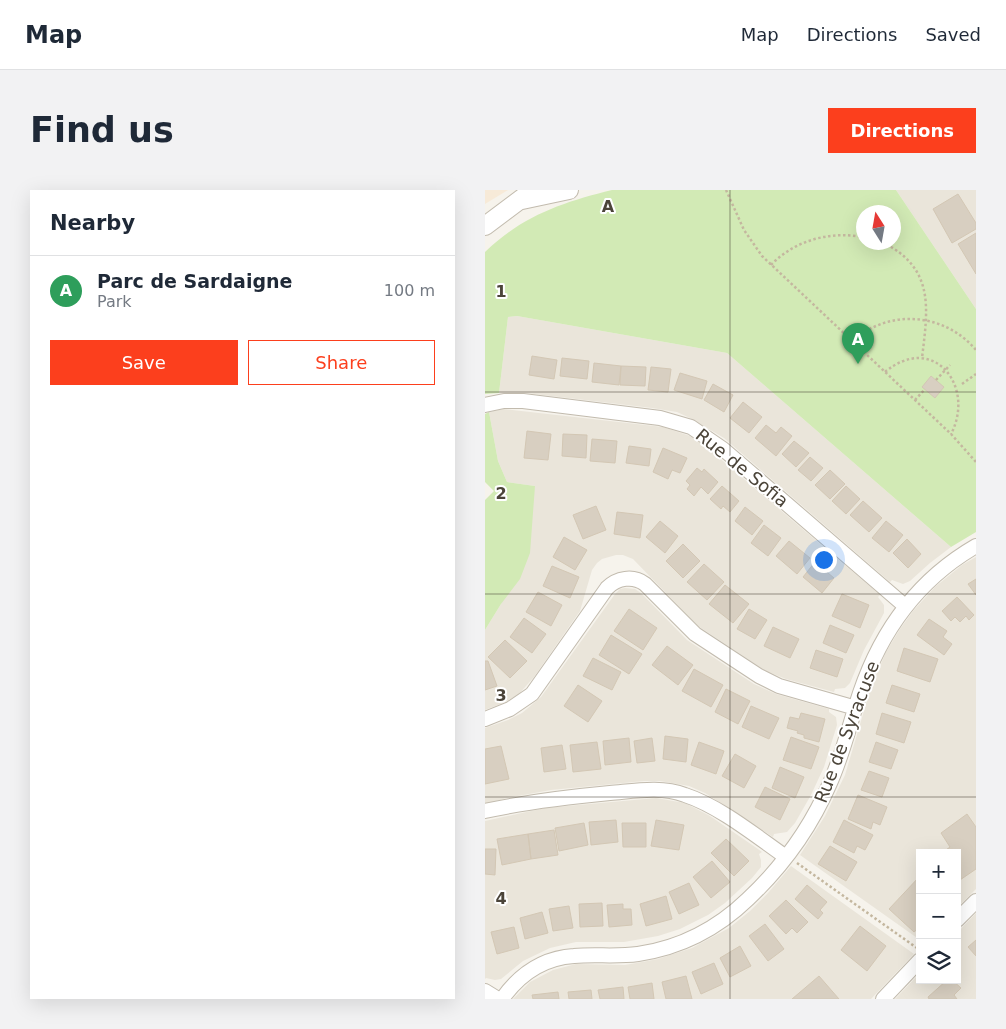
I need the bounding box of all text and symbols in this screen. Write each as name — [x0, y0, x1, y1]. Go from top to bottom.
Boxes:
text: Map — [25, 21, 82, 49]
text: Map — [741, 24, 779, 45]
text: Directions — [807, 24, 897, 45]
text: Saved — [925, 24, 981, 45]
button: Directions — [828, 108, 976, 153]
text: Find us — [30, 110, 174, 150]
text: A — [602, 197, 615, 216]
north arrow — [856, 205, 901, 250]
text: Nearby — [50, 211, 135, 235]
text: Parc de Sardaigne — [97, 270, 292, 292]
text: A — [60, 281, 72, 300]
text: 100 m — [384, 281, 435, 300]
text: 1 — [495, 282, 507, 301]
text: Park — [97, 292, 132, 311]
pin: A — [842, 323, 874, 364]
button: Save — [50, 340, 238, 385]
button: Share — [248, 340, 435, 385]
street label: Rue de Sofia — [692, 424, 793, 511]
text: 2 — [495, 484, 507, 503]
your location — [811, 547, 837, 573]
street label: Rue de Syracuse — [810, 658, 883, 806]
text: 3 — [495, 686, 507, 705]
map controls — [916, 849, 961, 984]
button: + — [916, 849, 961, 894]
text: 4 — [495, 889, 507, 908]
button: − — [916, 894, 961, 939]
button: layers — [916, 939, 961, 984]

